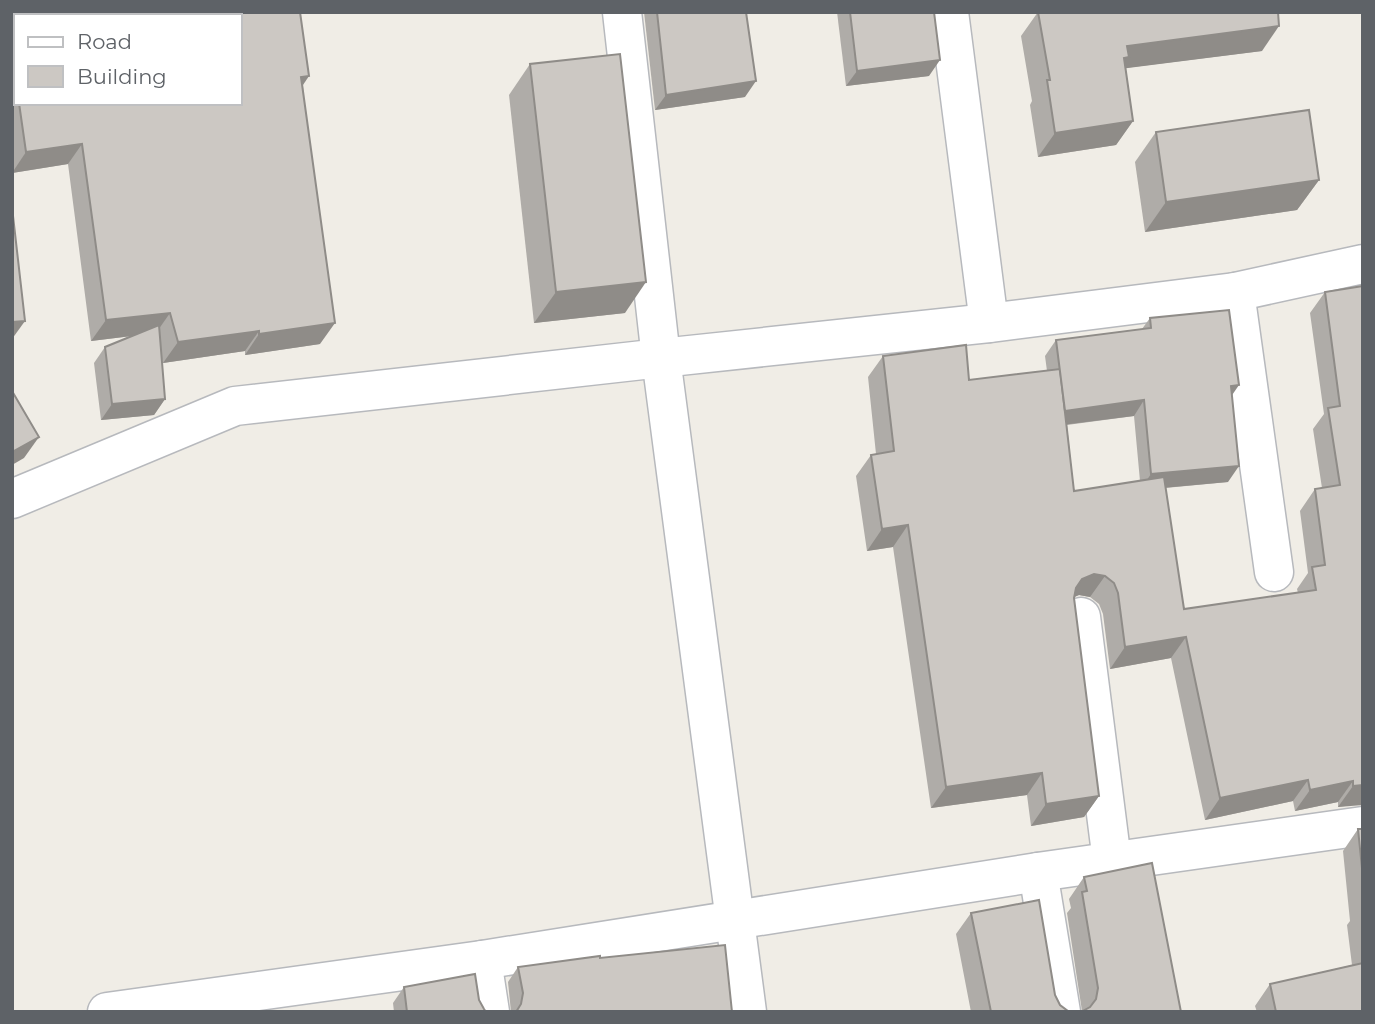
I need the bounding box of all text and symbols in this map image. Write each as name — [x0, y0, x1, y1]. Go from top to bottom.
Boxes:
legend — [14, 14, 242, 105]
text: Road — [77, 29, 132, 54]
text: Building — [77, 64, 167, 89]

